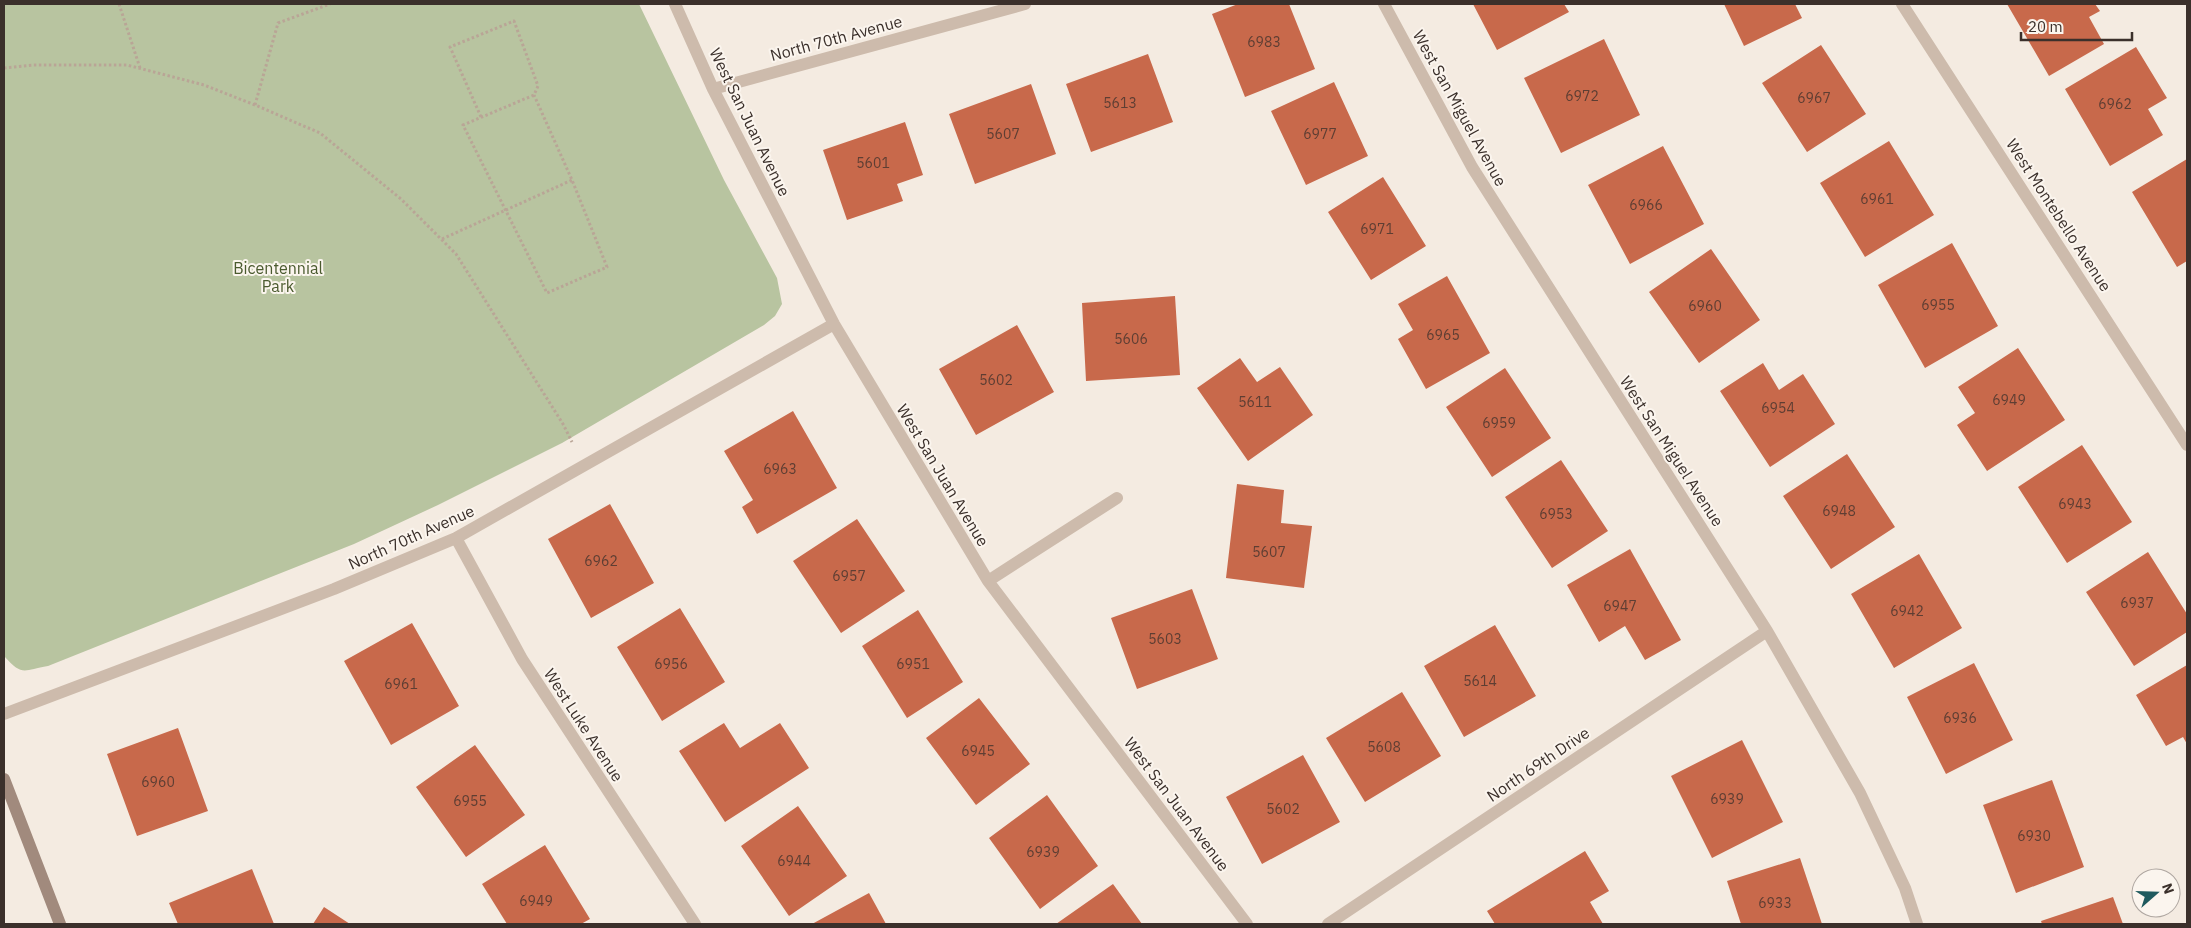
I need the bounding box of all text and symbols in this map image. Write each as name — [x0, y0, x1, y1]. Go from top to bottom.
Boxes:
scale bar — [2021, 10, 2132, 42]
street label: North 70th Avenue — [768, 11, 904, 65]
text: 20 m — [2028, 17, 2063, 36]
street label: West San Miguel Avenue — [1409, 26, 1511, 190]
house number: 6983 — [1247, 33, 1281, 51]
street label: West San Juan Avenue — [705, 45, 795, 200]
house number: 6972 — [1565, 87, 1599, 105]
house number: 6967 — [1797, 89, 1831, 107]
house number: 5613 — [1103, 94, 1137, 112]
house number: 6962 — [2098, 95, 2132, 113]
house number: 5607 — [986, 125, 1020, 143]
house number: 6977 — [1303, 125, 1337, 143]
street label: West Montebello Avenue — [2002, 135, 2116, 295]
house number: 5601 — [856, 154, 890, 172]
house number: 6961 — [1860, 190, 1894, 208]
house number: 6966 — [1629, 196, 1663, 214]
house number: 6971 — [1360, 220, 1394, 238]
park label: Bicentennial Park — [233, 258, 323, 296]
house number: 6955 — [1921, 296, 1955, 314]
house number: 6960 — [1688, 297, 1722, 315]
house number: 6965 — [1426, 326, 1460, 344]
house number: 5606 — [1114, 330, 1148, 348]
house number: 5602 — [979, 371, 1013, 389]
street label: West San Miguel Avenue — [1616, 372, 1728, 530]
house number: 6949 — [1992, 391, 2026, 409]
house number: 5611 — [1238, 393, 1272, 411]
house number: 6954 — [1761, 399, 1795, 417]
street label: West San Juan Avenue — [893, 400, 994, 550]
house number: 6959 — [1482, 414, 1516, 432]
house number: 6963 — [763, 460, 797, 478]
house number: 6943 — [2058, 495, 2092, 513]
street label: North 70th Avenue — [345, 500, 477, 574]
house number: 6948 — [1822, 502, 1856, 520]
house number: 6953 — [1539, 505, 1573, 523]
house number: 5607 — [1252, 543, 1286, 561]
house number: 6962 — [584, 552, 618, 570]
house number: 6957 — [832, 567, 866, 585]
house number: 6937 — [2120, 594, 2154, 612]
house number: 6947 — [1603, 597, 1637, 615]
house number: 6942 — [1890, 602, 1924, 620]
house number: 5603 — [1148, 630, 1182, 648]
house number: 6956 — [654, 655, 688, 673]
house number: 6951 — [896, 655, 930, 673]
street label: West Luke Avenue — [540, 665, 628, 786]
house number: 5614 — [1463, 672, 1497, 690]
house number: 6961 — [384, 675, 418, 693]
house number: 6936 — [1943, 709, 1977, 727]
street label: North 69th Drive — [1483, 722, 1593, 806]
street label: West San Juan Avenue — [1120, 733, 1234, 875]
house number: 5608 — [1367, 738, 1401, 756]
house number: 6945 — [961, 742, 995, 760]
house number: 6960 — [141, 773, 175, 791]
house number: 6939 — [1710, 790, 1744, 808]
house number: 6955 — [453, 792, 487, 810]
house number: 5602 — [1266, 800, 1300, 818]
house number: 6930 — [2017, 827, 2051, 845]
house number: 6939 — [1026, 843, 1060, 861]
house number: 6944 — [777, 852, 811, 870]
north arrow — [2131, 868, 2181, 918]
text: N — [2158, 881, 2178, 896]
house number: 6949 — [519, 892, 553, 910]
house number: 6933 — [1758, 894, 1792, 912]

